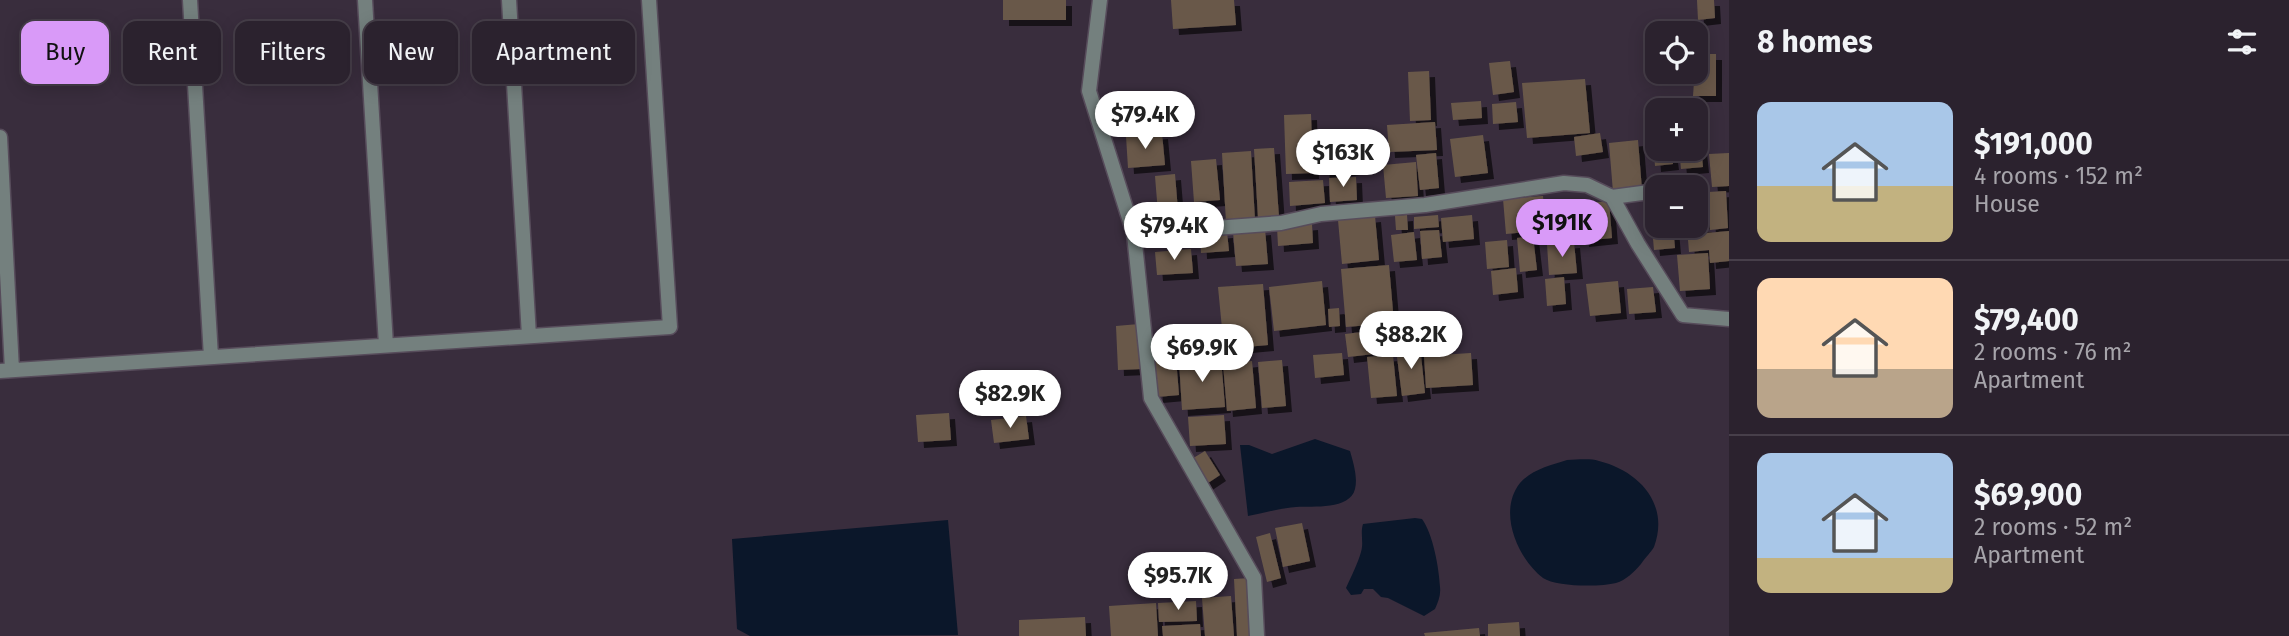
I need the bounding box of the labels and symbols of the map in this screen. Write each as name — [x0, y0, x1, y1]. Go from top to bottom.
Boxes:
pin: $79.4K — [1088, 92, 1202, 151]
pin: $163K — [1294, 130, 1392, 189]
pin: $191K — [1513, 200, 1611, 259]
pin: $79.4K — [1117, 202, 1231, 262]
pin: $88.2K — [1354, 312, 1468, 371]
pin: $69.9K — [1145, 324, 1259, 384]
pin: $82.9K — [953, 370, 1067, 430]
pin: $95.7K — [1121, 552, 1235, 612]

